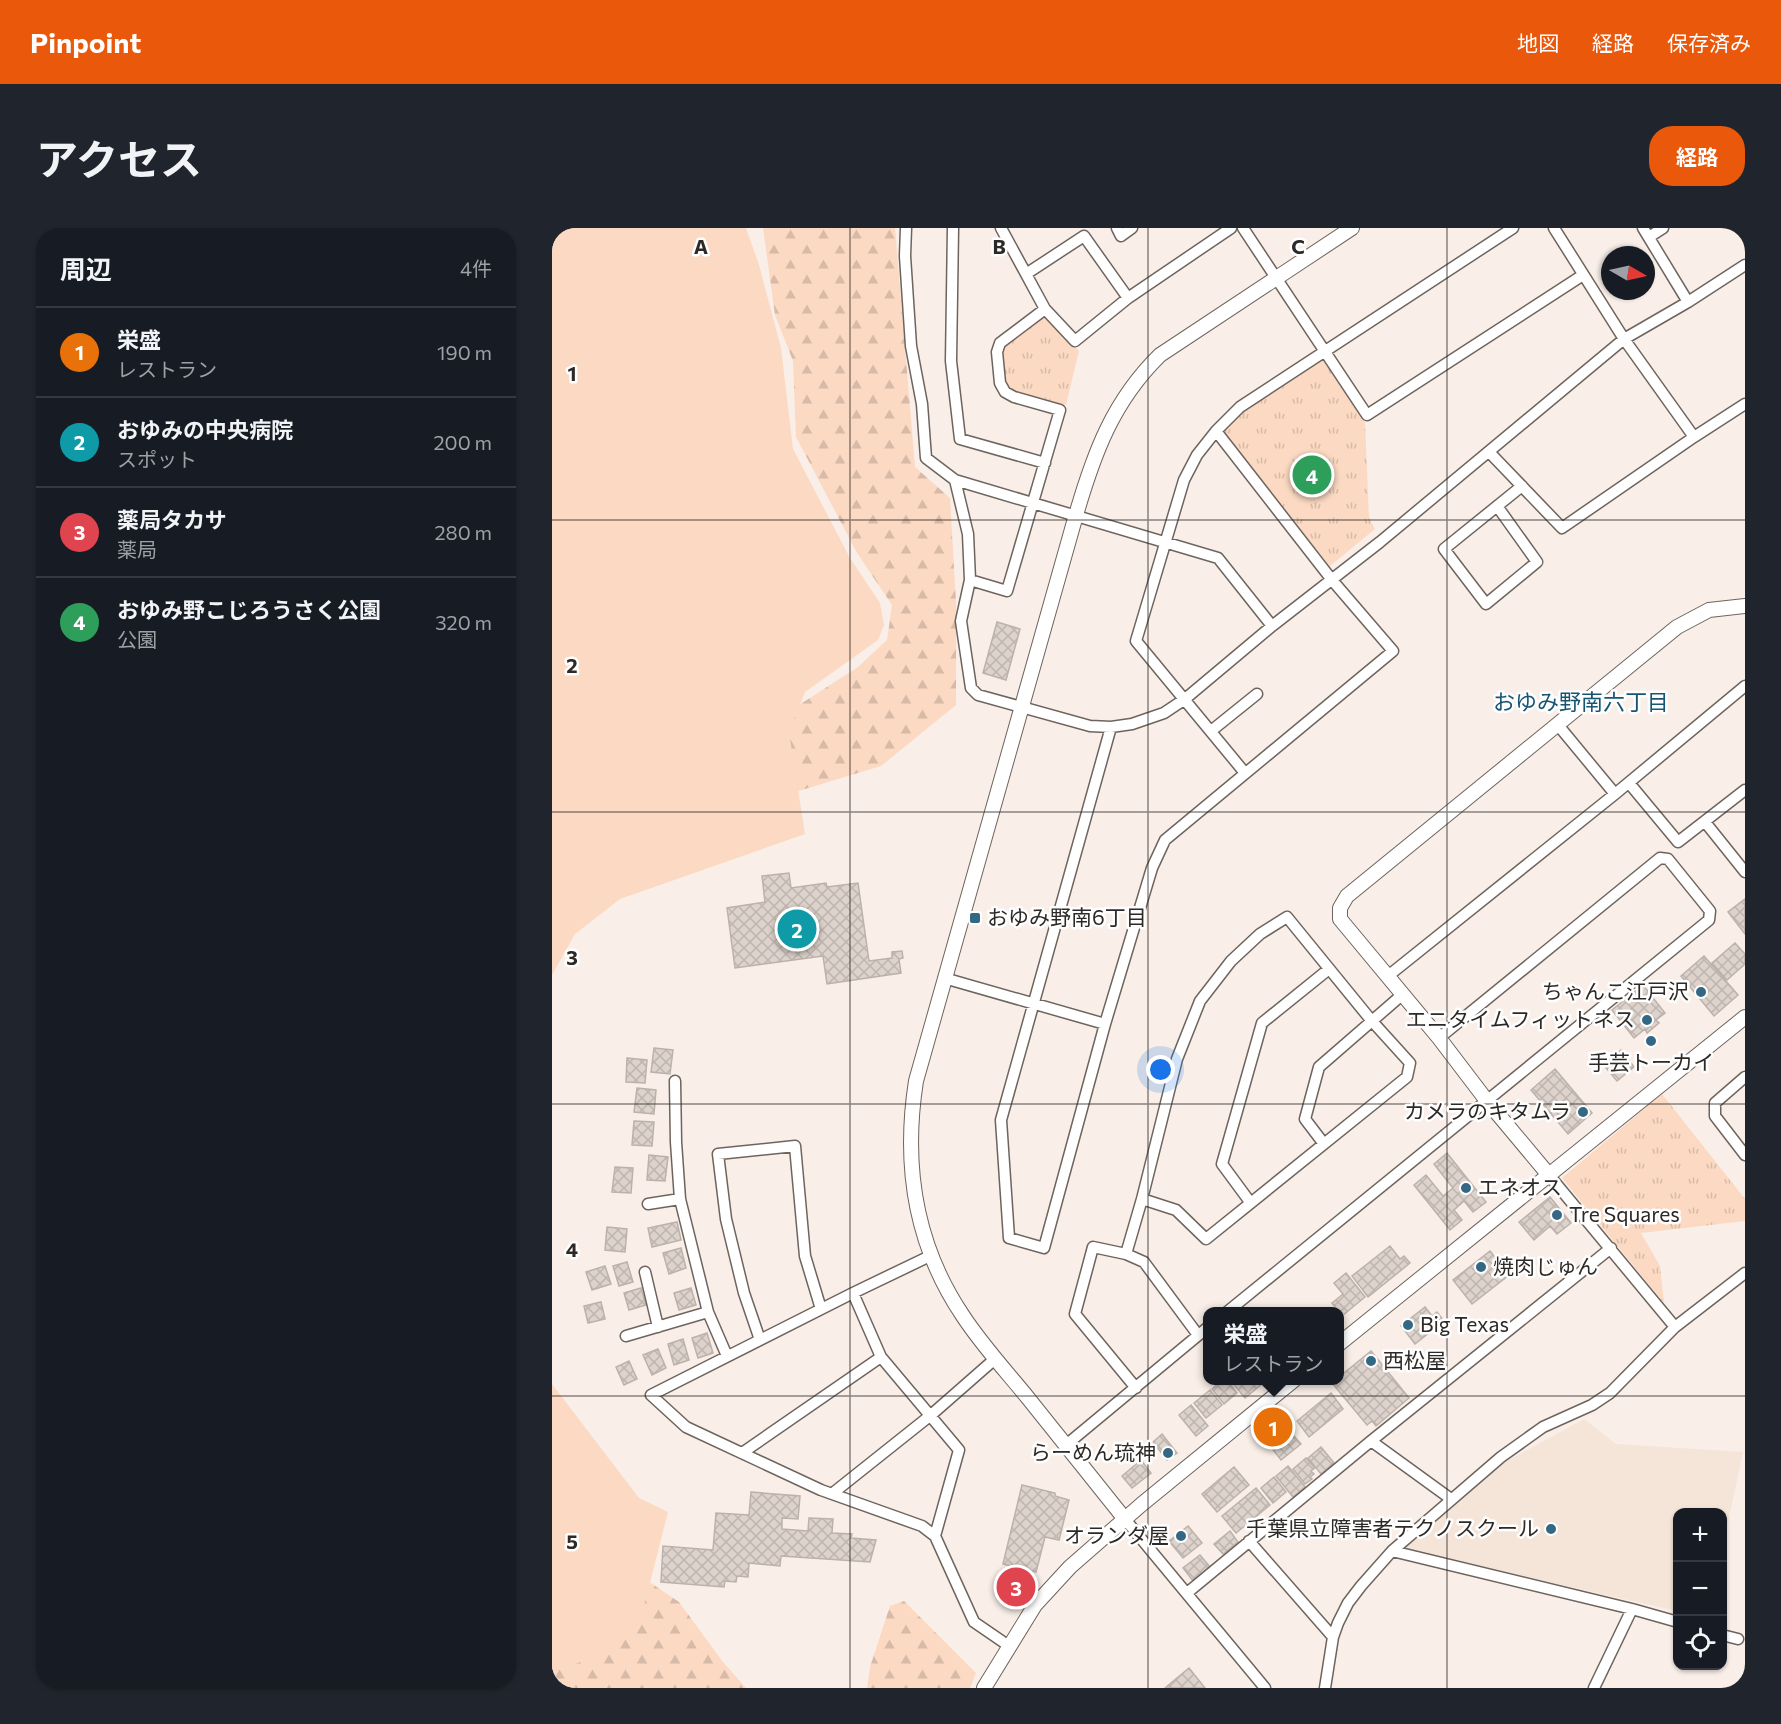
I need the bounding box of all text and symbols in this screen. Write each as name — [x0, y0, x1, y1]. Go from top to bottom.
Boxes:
text: Pinpoint — [30, 25, 141, 59]
text: 地図 — [1517, 30, 1559, 55]
text: 経路 — [1592, 30, 1634, 55]
text: 保存済み — [1667, 30, 1751, 55]
button: 経路 — [1649, 126, 1745, 186]
text: アクセス — [36, 132, 202, 184]
text: A — [694, 234, 708, 258]
text: B — [992, 234, 1006, 258]
text: C — [1291, 234, 1305, 258]
north arrow — [1601, 246, 1655, 300]
text: 周辺 — [60, 253, 112, 284]
text: 4件 — [460, 256, 492, 280]
text: 栄盛 — [117, 326, 161, 353]
text: 1 — [75, 340, 84, 364]
text: 190 m — [437, 340, 492, 364]
text: レストラン — [117, 357, 217, 381]
text: 1 — [567, 361, 577, 385]
text: おゆみの中央病院 — [117, 416, 293, 443]
text: 2 — [74, 430, 85, 454]
text: 200 m — [434, 430, 492, 454]
text: スポット — [117, 447, 197, 471]
pin: 4 — [1292, 452, 1332, 498]
text: 薬局タカサ — [117, 506, 227, 533]
text: 3 — [74, 520, 85, 544]
text: 280 m — [434, 520, 492, 544]
text: 薬局 — [117, 537, 157, 561]
text: おゆみ野こじろうさく公園 — [117, 596, 381, 623]
text: 4 — [73, 610, 86, 634]
text: 320 m — [435, 610, 492, 634]
text: 公園 — [117, 627, 157, 651]
text: 2 — [566, 653, 578, 677]
district label: おゆみ野南六丁目 — [1493, 688, 1669, 715]
place label: おゆみ野南6丁目 — [987, 904, 1147, 929]
pin: 2 — [778, 906, 816, 952]
marker: おゆみ野南6丁目 — [968, 911, 982, 925]
text: 3 — [566, 945, 578, 969]
place label: ちゃんこ江戸沢 — [1542, 978, 1689, 1003]
marker: ちゃんこ江戸沢 — [1694, 985, 1708, 999]
place label: エニタイムフィットネス — [1406, 1006, 1635, 1031]
marker: エニタイムフィットネス — [1640, 1013, 1654, 1027]
marker: 手芸トーカイ — [1644, 1034, 1658, 1048]
place label: 手芸トーカイ — [1588, 1049, 1714, 1074]
your location — [1146, 1055, 1175, 1084]
place label: カメラのキタムラ — [1404, 1098, 1571, 1123]
marker: カメラのキタムラ — [1576, 1105, 1590, 1119]
place label: エネオス — [1478, 1174, 1562, 1199]
marker: エネオス — [1459, 1181, 1473, 1195]
place label: Tre Squares — [1569, 1201, 1680, 1226]
marker: Tre Squares — [1550, 1208, 1564, 1222]
text: 4 — [566, 1237, 578, 1261]
place label: 焼肉じゅん — [1493, 1253, 1598, 1278]
marker: 焼肉じゅん — [1474, 1260, 1488, 1274]
popup — [1203, 1307, 1344, 1385]
place label: Big Texas — [1420, 1311, 1509, 1336]
marker: Big Texas — [1401, 1318, 1415, 1332]
text: 栄盛 — [1224, 1320, 1268, 1347]
place label: 西松屋 — [1383, 1347, 1446, 1372]
text: レストラン — [1224, 1351, 1324, 1375]
marker: 西松屋 — [1364, 1354, 1378, 1368]
pin: 1 — [1254, 1404, 1292, 1450]
place label: らーめん琉神 — [1030, 1439, 1156, 1464]
marker: らーめん琉神 — [1161, 1446, 1175, 1460]
map controls — [1673, 1508, 1727, 1670]
button: + — [1673, 1508, 1727, 1562]
place label: 千葉県立障害者テクノスクール — [1246, 1515, 1539, 1540]
place label: オランダ屋 — [1064, 1522, 1169, 1547]
marker: 千葉県立障害者テクノスクール — [1544, 1522, 1558, 1536]
text: 5 — [566, 1529, 578, 1553]
marker: オランダ屋 — [1174, 1529, 1188, 1543]
button: − — [1673, 1562, 1727, 1616]
pin: 3 — [996, 1564, 1036, 1610]
button: locate — [1673, 1616, 1727, 1670]

